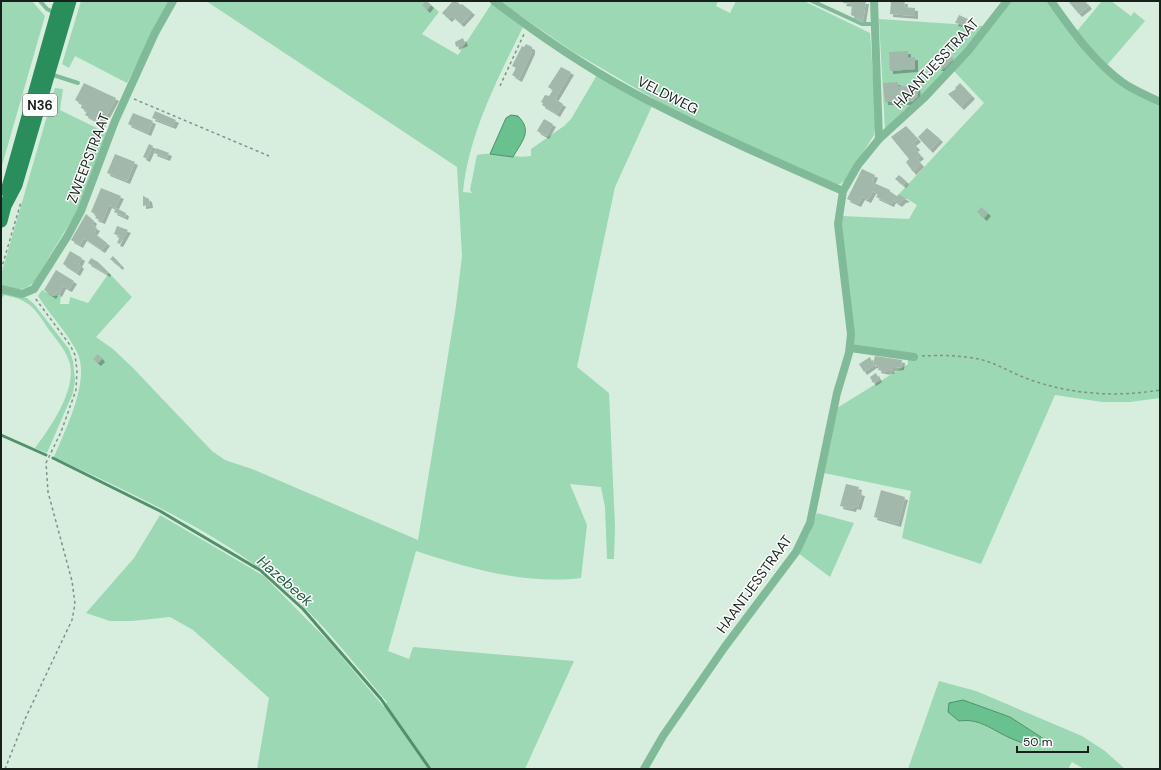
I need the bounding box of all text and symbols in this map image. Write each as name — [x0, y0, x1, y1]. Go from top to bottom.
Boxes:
street label: HAANTJESSTRAAT — [890, 14, 983, 112]
street label: VELDWEG — [635, 72, 701, 118]
road number: N36 — [23, 94, 57, 116]
street label: ZWEEPSTRAAT — [63, 111, 113, 205]
street label: HAANTJESSTRAAT — [712, 531, 796, 637]
water label: Hazebeek — [253, 551, 318, 611]
scale bar — [1017, 728, 1088, 754]
text: 50 m — [1023, 734, 1052, 750]

